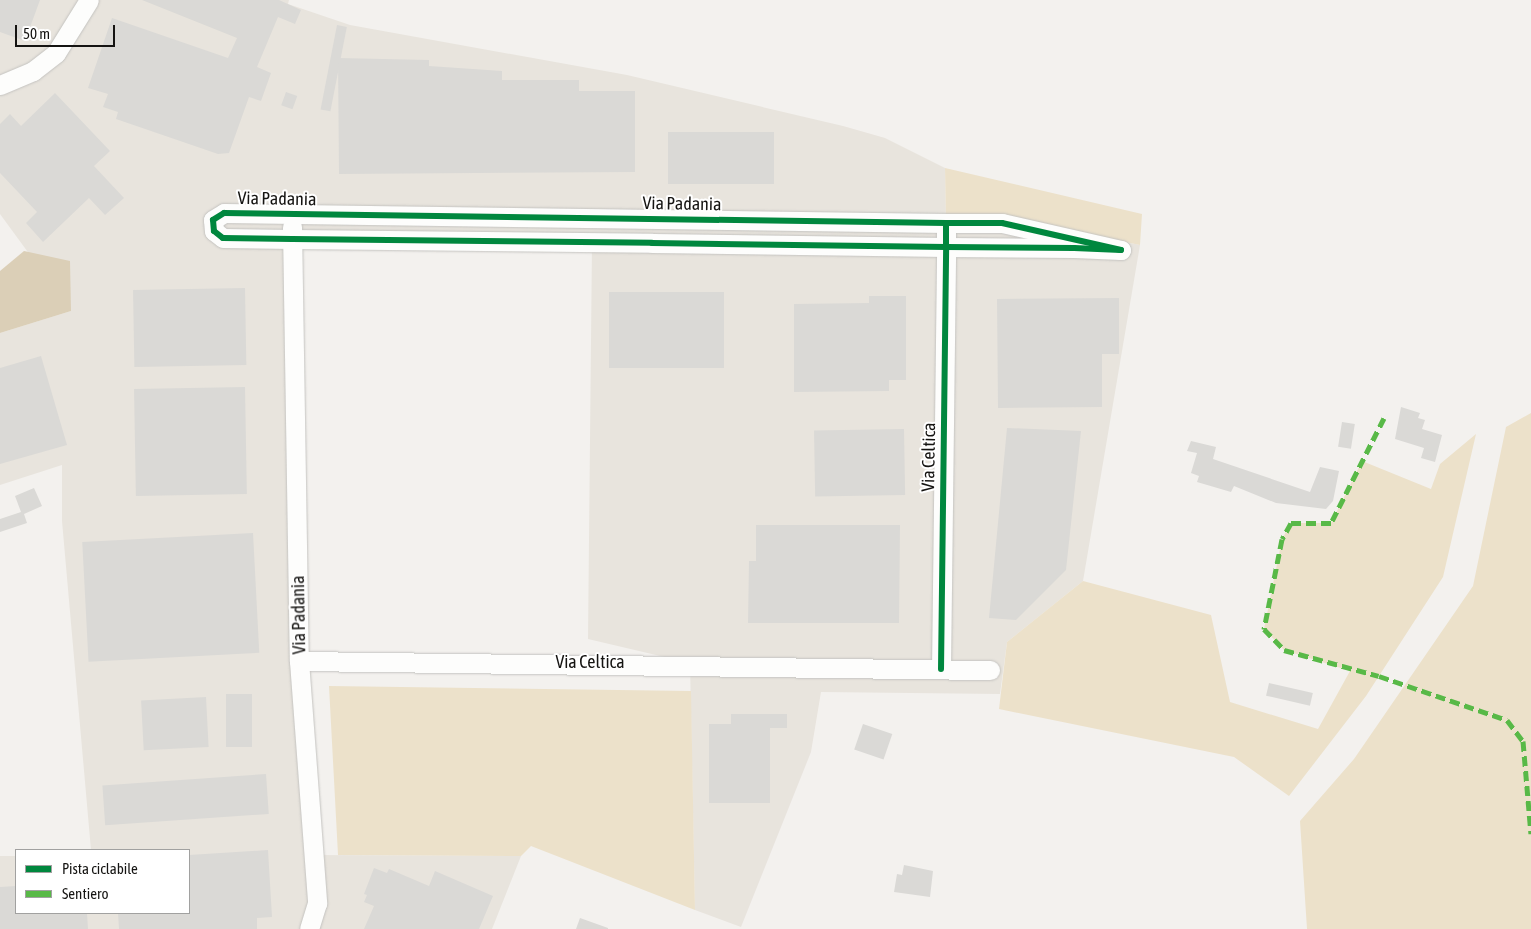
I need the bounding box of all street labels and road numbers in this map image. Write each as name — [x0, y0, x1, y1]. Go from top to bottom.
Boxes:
street label: Via Padania — [237, 188, 317, 210]
street label: Via Padania — [642, 193, 722, 215]
street label: Via Celtica — [918, 422, 940, 492]
street label: Via Padania — [288, 575, 310, 655]
street label: Via Celtica — [555, 651, 625, 673]

